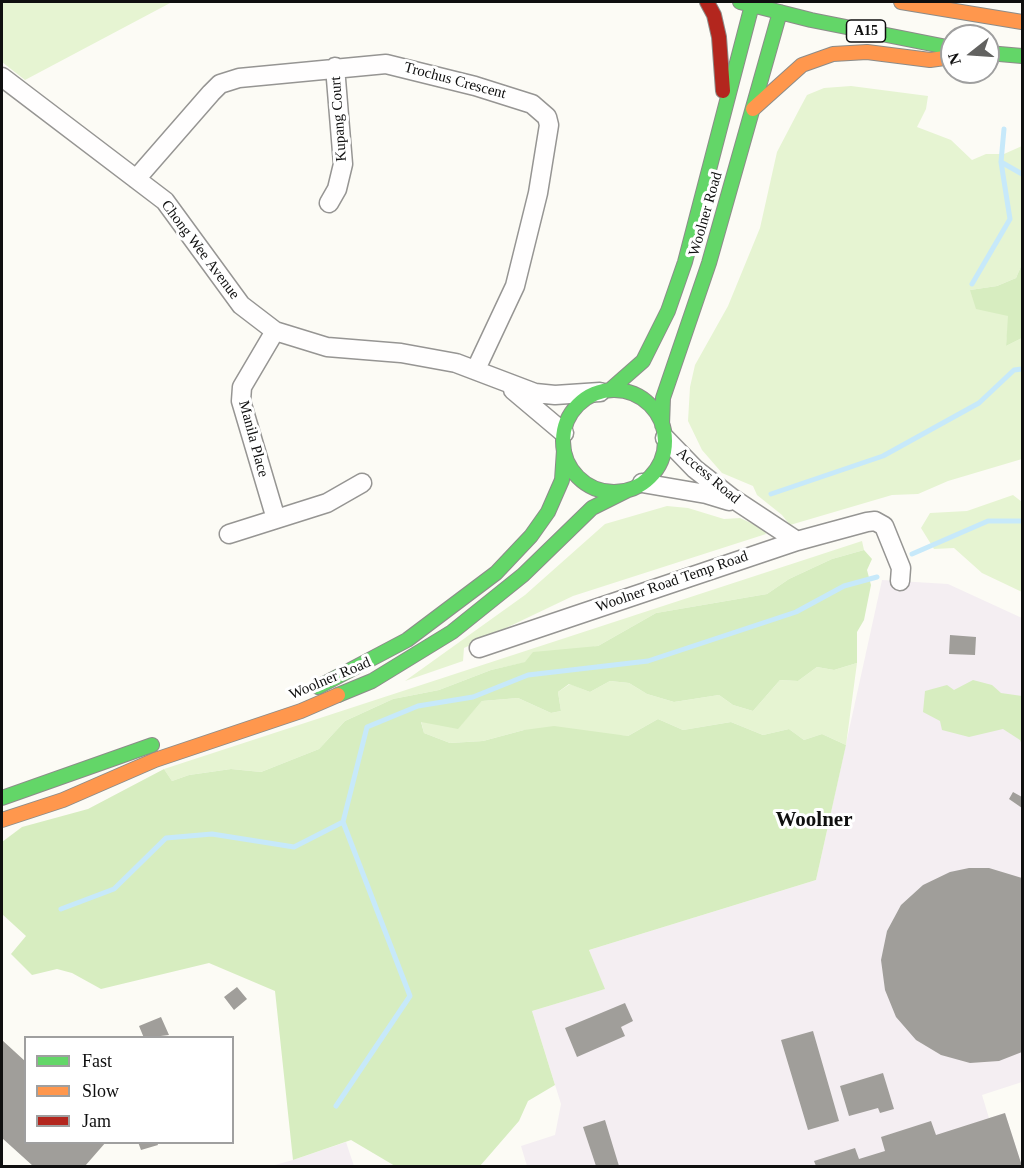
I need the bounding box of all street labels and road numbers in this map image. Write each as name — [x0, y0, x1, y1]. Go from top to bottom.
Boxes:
road number: A15 — [846, 20, 886, 42]
street label: Trochus Crescent — [402, 59, 508, 103]
street label: Kupang Court — [327, 76, 351, 162]
street label: Woolner Road — [685, 170, 727, 258]
street label: Chong Wee Avenue — [157, 197, 243, 303]
street label: Manila Place — [234, 399, 272, 479]
street label: Access Road — [672, 444, 744, 508]
street label: Woolner Road Temp Road — [594, 547, 750, 617]
street label: Woolner Road — [287, 654, 373, 704]

